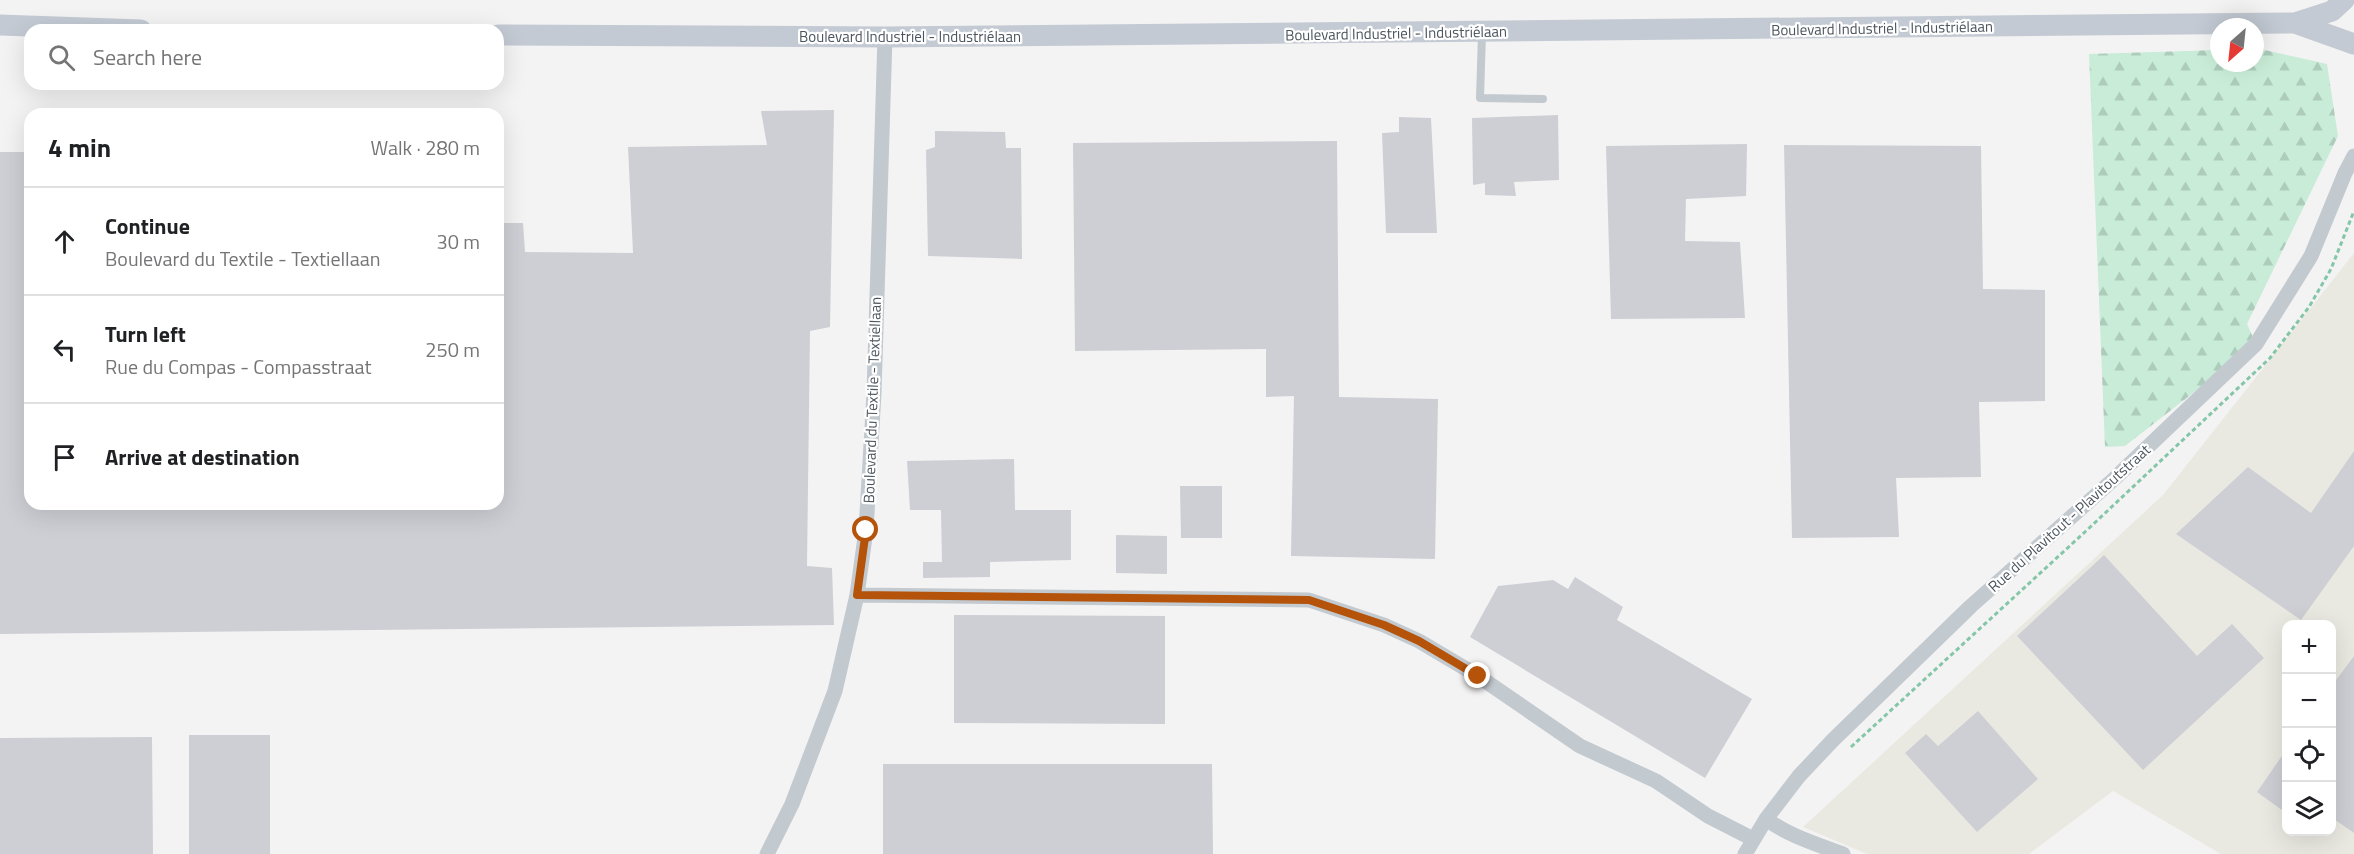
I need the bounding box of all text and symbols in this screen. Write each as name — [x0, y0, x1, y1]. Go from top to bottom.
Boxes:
street label: Boulevard Industriel - Industriélaan — [1771, 15, 1993, 41]
north arrow — [2210, 18, 2264, 72]
street label: Boulevard Industriel - Industriélaan — [1285, 20, 1507, 46]
search box — [24, 24, 504, 90]
street label: Boulevard Industriel - Industriélaan — [799, 25, 1021, 48]
text: Search here — [93, 40, 202, 74]
icon: search — [45, 41, 78, 74]
text: 4 min — [48, 128, 111, 167]
text: Walk · 280 m — [371, 132, 480, 163]
text: Continue — [105, 209, 190, 243]
icon: ahead — [48, 225, 81, 258]
text: 30 m — [436, 226, 480, 257]
text: Boulevard du Textile - Textiellaan — [105, 243, 381, 274]
street label: Boulevard du Textile - Textiellaan — [857, 296, 887, 504]
text: Turn left — [105, 317, 186, 351]
icon: left — [48, 333, 81, 366]
text: 250 m — [425, 334, 480, 365]
text: Rue du Compas - Compasstraat — [105, 351, 371, 382]
street label: Rue du Plavitout - Plavitoutstraat — [1983, 438, 2156, 597]
text: Arrive at destination — [105, 440, 300, 474]
icon: arrive — [48, 441, 81, 474]
route start — [852, 516, 878, 542]
map controls — [2282, 620, 2336, 836]
button: + — [2282, 620, 2336, 674]
route end — [1464, 662, 1490, 688]
button: − — [2282, 674, 2336, 728]
button: locate — [2282, 728, 2336, 782]
button: layers — [2282, 782, 2336, 836]

